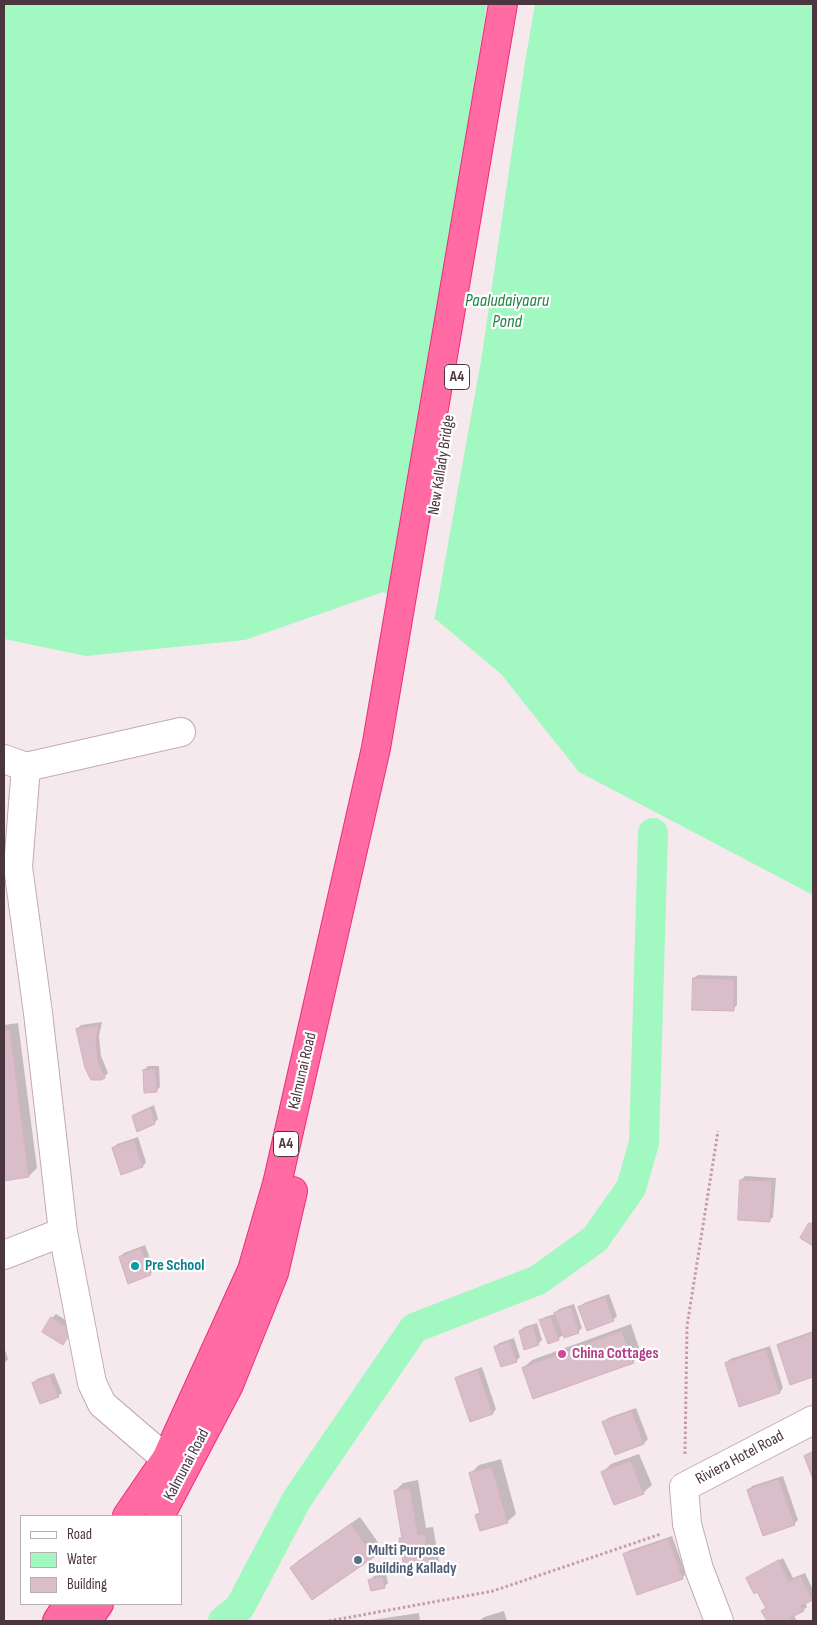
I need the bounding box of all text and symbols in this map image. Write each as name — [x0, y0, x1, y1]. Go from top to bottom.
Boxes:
water label: Paaludaiyaaru Pond — [465, 290, 549, 332]
road number: A4 — [444, 364, 470, 390]
street label: New Kallady Bridge — [425, 414, 459, 516]
street label: Kalmunai Road — [285, 1031, 321, 1111]
road number: A4 — [274, 1132, 298, 1156]
place label: Pre School — [145, 1256, 205, 1276]
marker: Pre School — [129, 1260, 141, 1272]
place label: China Cottages — [572, 1344, 659, 1364]
marker: China Cottages — [556, 1348, 568, 1360]
street label: Kalmunai Road — [160, 1426, 214, 1504]
street label: Riviera Hotel Road — [693, 1427, 787, 1489]
legend — [20, 1515, 182, 1605]
text: Road — [67, 1525, 92, 1544]
place label: Multi Purpose Building Kallady — [368, 1541, 457, 1579]
text: Water — [67, 1550, 97, 1569]
marker: Multi Purpose Building Kallady — [352, 1554, 364, 1566]
text: Building — [67, 1575, 107, 1594]

